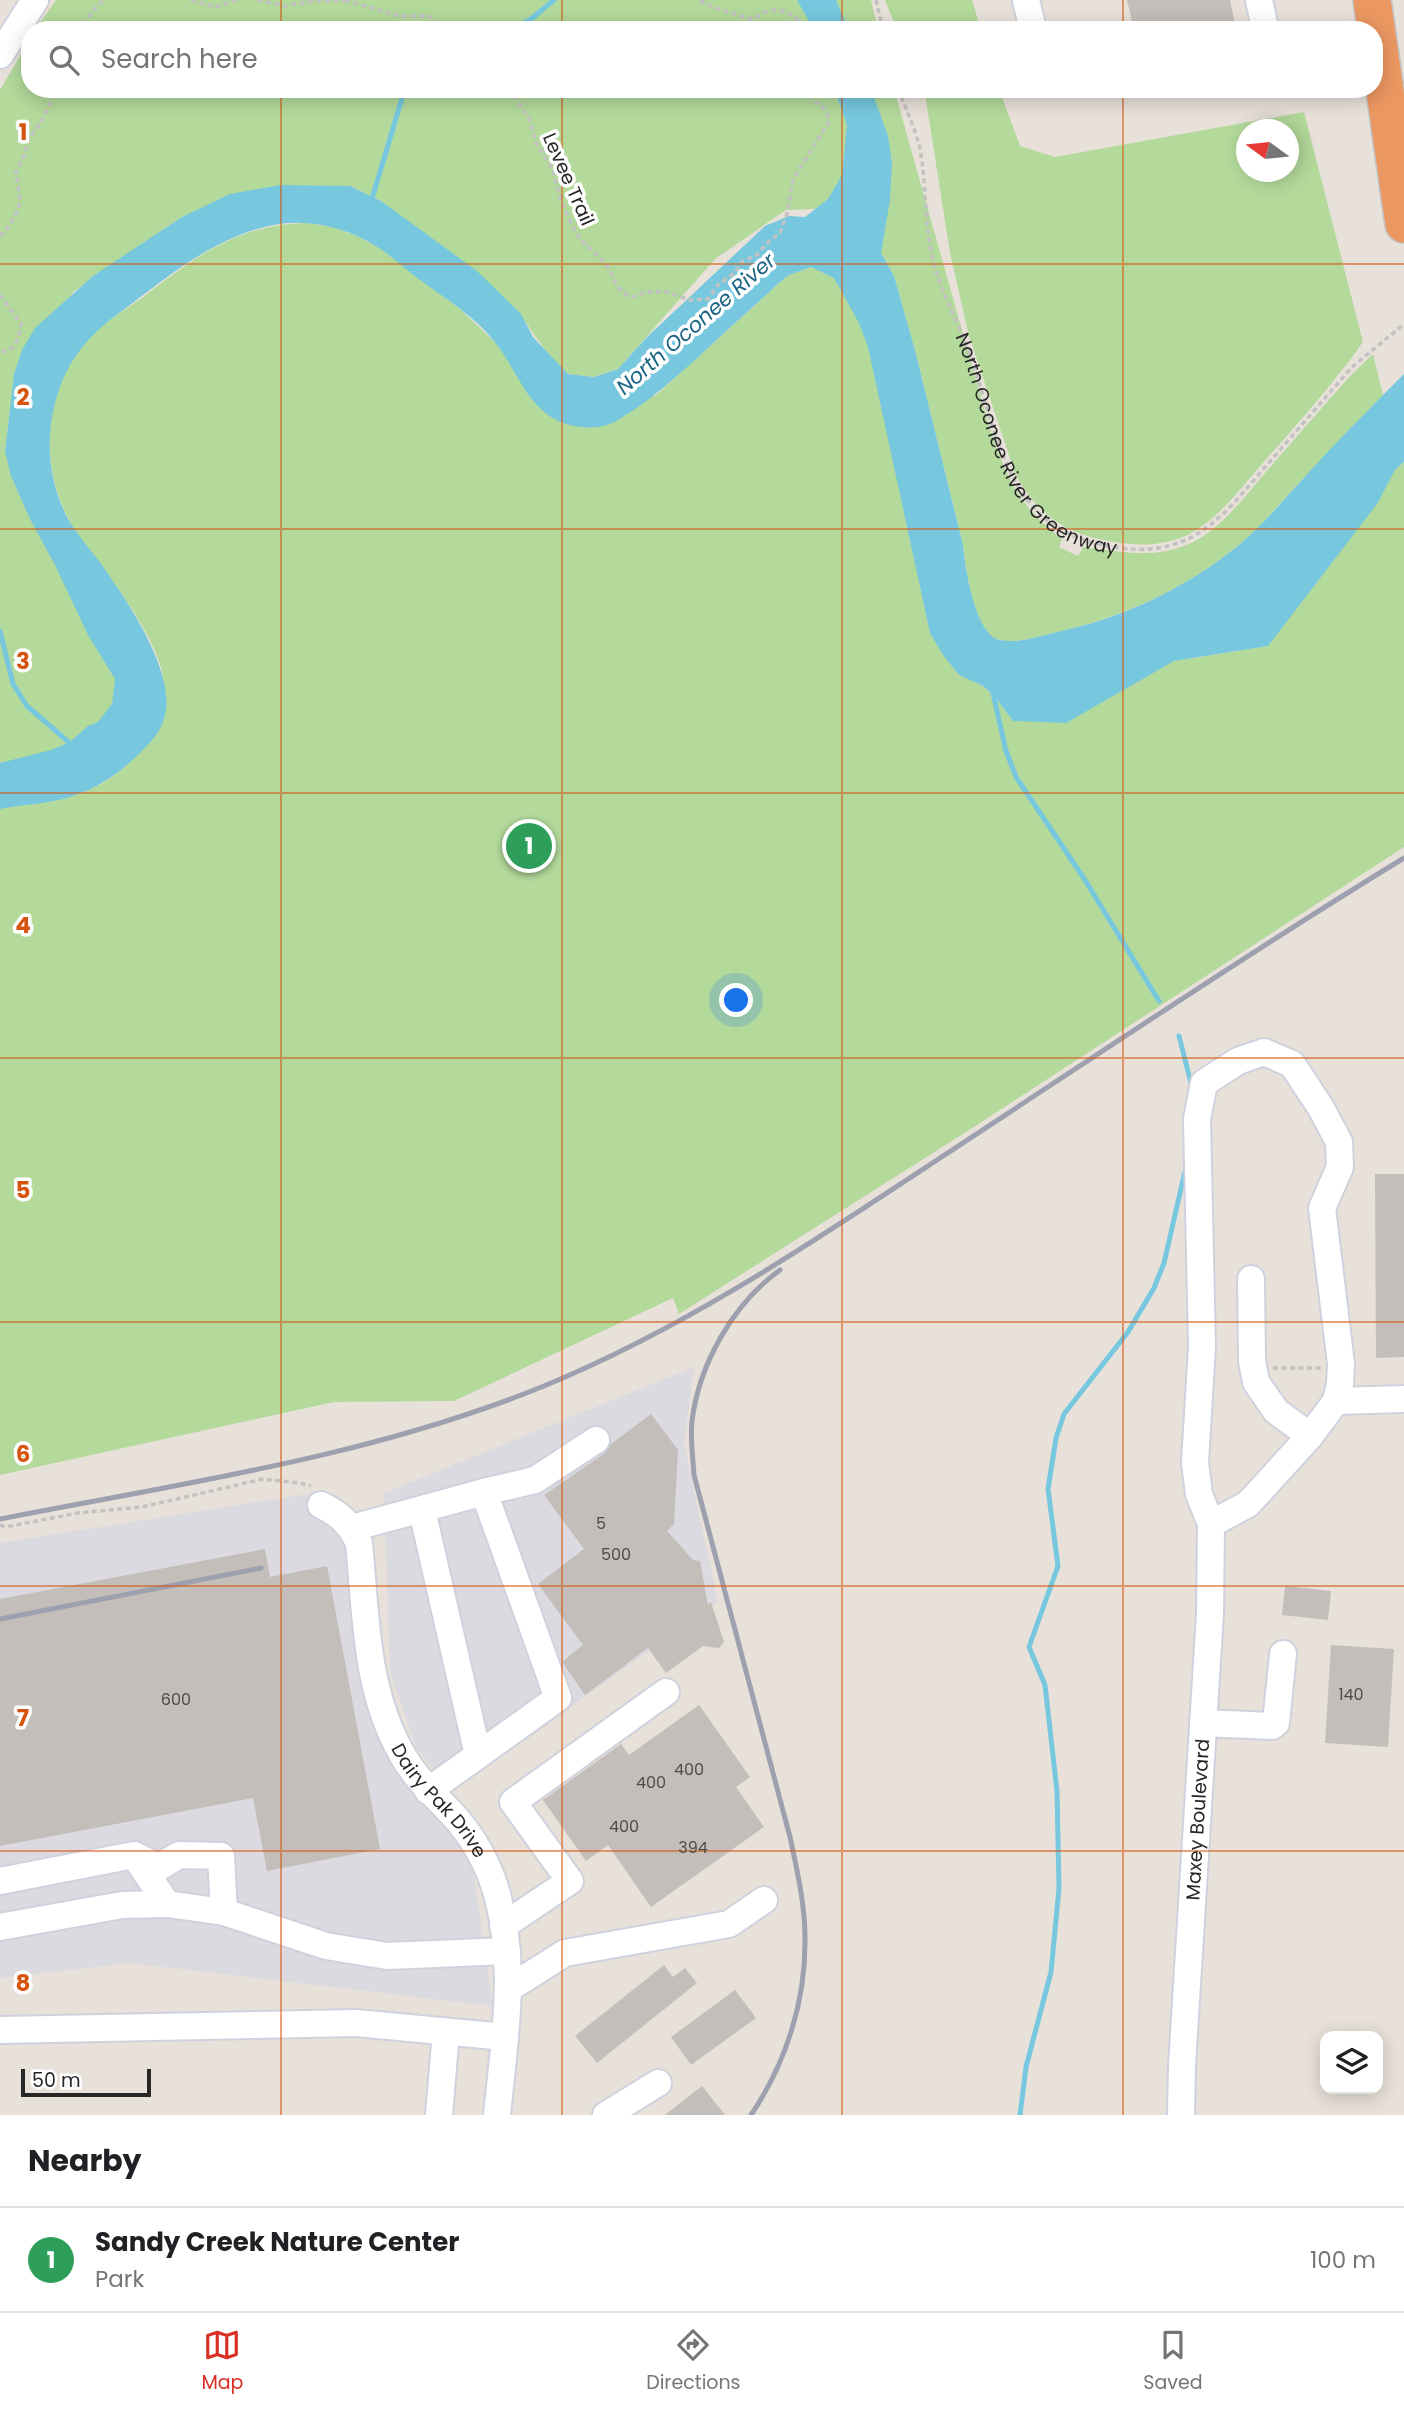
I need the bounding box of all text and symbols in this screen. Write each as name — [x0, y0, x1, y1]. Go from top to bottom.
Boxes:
search box — [21, 21, 1383, 98]
icon: search — [45, 41, 83, 79]
text: Search here — [101, 41, 258, 77]
text: 1 — [19, 116, 27, 148]
north arrow — [1236, 119, 1299, 182]
street label: Levee Trail — [536, 129, 601, 230]
water label: North Oconee River — [610, 246, 782, 401]
street label: North Oconee River Greenway — [949, 329, 1119, 561]
text: 2 — [16, 381, 30, 413]
text: 3 — [16, 645, 30, 677]
pin: 1 — [506, 820, 552, 872]
text: 4 — [15, 909, 31, 941]
your location — [719, 983, 753, 1017]
text: 5 — [16, 1174, 30, 1206]
text: 6 — [16, 1438, 30, 1470]
house number: 5 — [596, 1512, 606, 1535]
house number: 500 — [601, 1543, 631, 1566]
house number: 140 — [1338, 1683, 1364, 1706]
house number: 600 — [161, 1688, 191, 1711]
text: 7 — [17, 1702, 29, 1734]
street label: Maxey Boulevard — [1179, 1738, 1216, 1901]
street label: Dairy Pak Drive — [385, 1739, 493, 1863]
house number: 400 — [674, 1758, 704, 1781]
house number: 400 — [636, 1771, 666, 1794]
house number: 400 — [609, 1815, 639, 1838]
house number: 394 — [678, 1836, 708, 1859]
text: 8 — [16, 1967, 30, 1999]
map controls — [1320, 2031, 1383, 2094]
button: layers — [1320, 2031, 1383, 2094]
scale bar — [21, 2066, 150, 2098]
text: 50 m — [32, 2067, 81, 2094]
text: Nearby — [28, 2139, 142, 2182]
text: Sandy Creek Nature Center — [95, 2224, 459, 2260]
text: 1 — [47, 2244, 55, 2276]
text: 100 m — [1310, 2244, 1376, 2276]
text: Park — [95, 2263, 144, 2295]
tab: Map — [201, 2326, 243, 2397]
tab: Directions — [646, 2326, 741, 2397]
tab: Saved — [1143, 2326, 1203, 2397]

